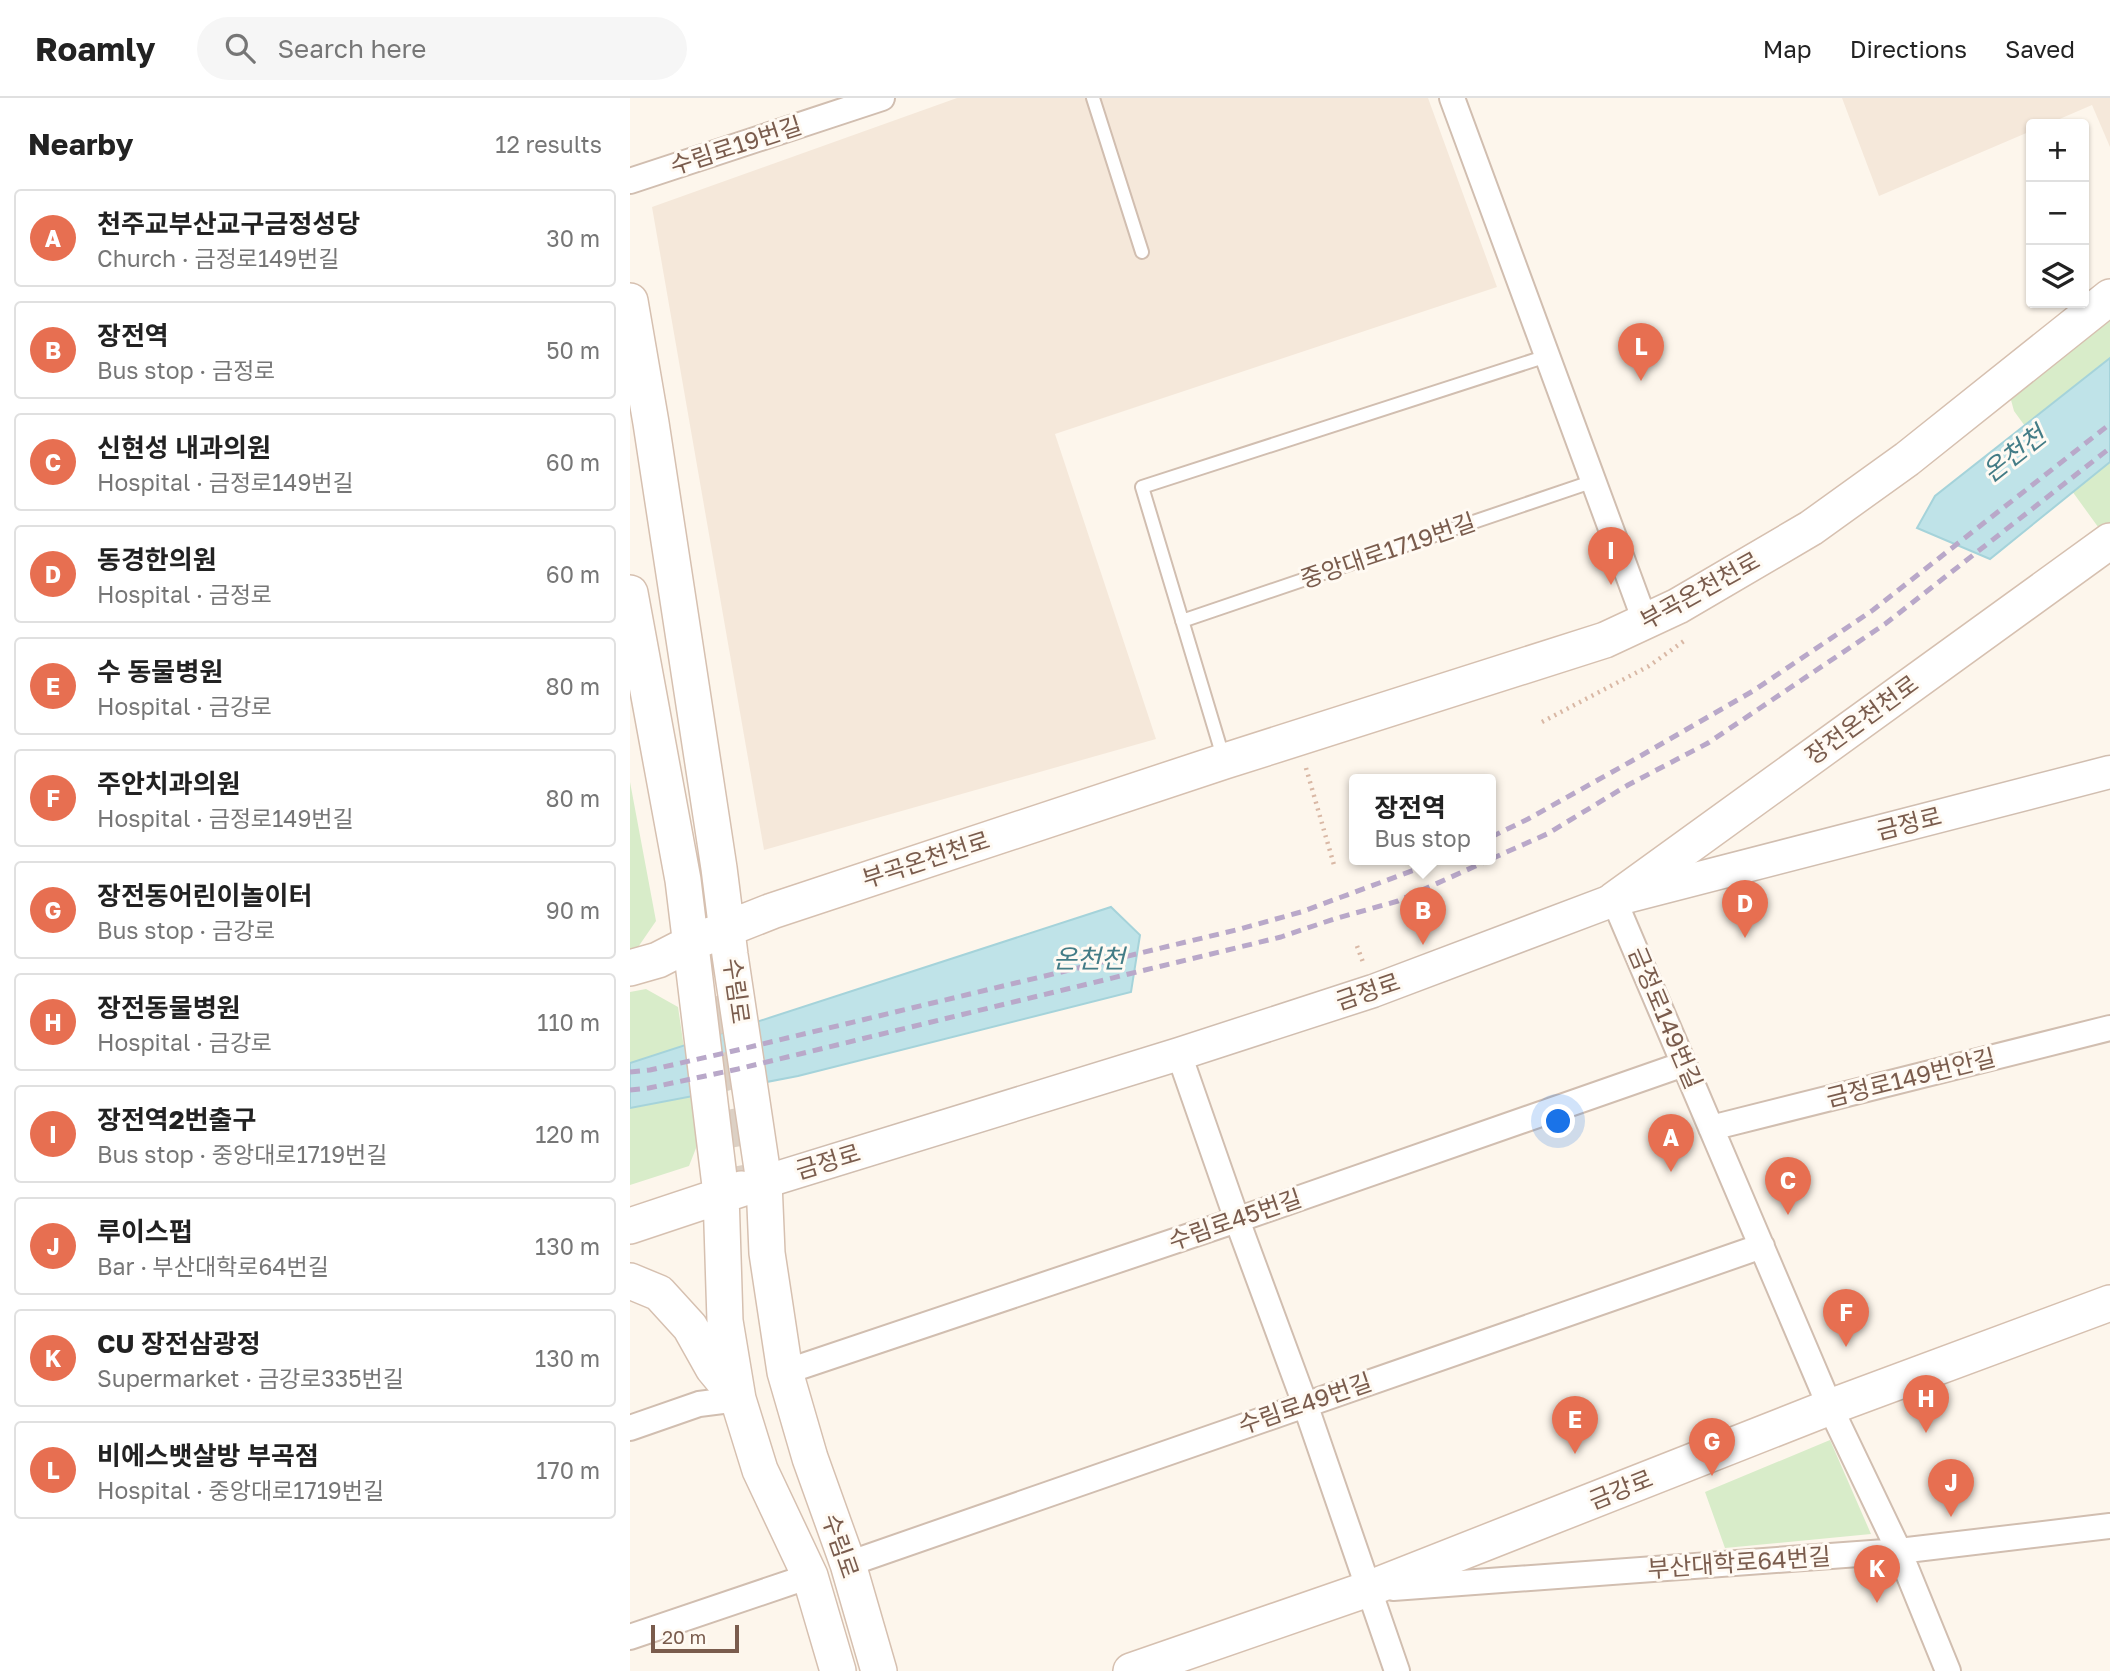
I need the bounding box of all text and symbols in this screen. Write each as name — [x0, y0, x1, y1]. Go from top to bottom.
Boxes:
search box — [197, 17, 687, 80]
text: Roamly — [35, 29, 155, 68]
icon: search — [221, 29, 259, 67]
text: Search here — [277, 33, 426, 64]
text: Map — [1763, 34, 1812, 63]
text: Directions — [1850, 34, 1967, 63]
text: Saved — [2005, 34, 2075, 63]
street label: 수림로19번길 — [666, 110, 805, 179]
map controls — [2026, 119, 2089, 308]
button: + — [2026, 119, 2089, 182]
text: Nearby — [28, 126, 133, 162]
text: 12 results — [495, 130, 602, 158]
button: − — [2026, 182, 2089, 245]
text: 천주교부산교구금정성당 — [97, 208, 360, 239]
text: A — [45, 224, 61, 252]
text: 30 m — [546, 224, 600, 252]
text: Church · 금정로149번길 — [97, 244, 339, 272]
button: layers — [2026, 245, 2089, 308]
text: 장전역 — [97, 320, 169, 351]
pin: L — [1618, 323, 1664, 381]
text: B — [45, 336, 61, 364]
text: 50 m — [546, 336, 600, 364]
text: Bus stop · 금정로 — [97, 356, 275, 384]
water label: 온천천 — [1976, 417, 2054, 488]
text: 신현성 내과의원 — [97, 432, 271, 463]
text: C — [45, 448, 61, 476]
text: 60 m — [546, 448, 600, 476]
text: Hospital · 금정로149번길 — [97, 468, 354, 496]
street label: 중앙대로1719번길 — [1296, 506, 1479, 593]
pin: I — [1588, 527, 1634, 585]
text: 동경한의원 — [97, 544, 217, 575]
street label: 부곡온천천로 — [1634, 545, 1764, 634]
text: D — [45, 560, 61, 588]
text: 60 m — [546, 560, 600, 588]
text: Hospital · 금정로 — [97, 580, 272, 608]
text: 수 동물병원 — [97, 656, 223, 687]
street label: 장전온천천로 — [1799, 668, 1923, 769]
text: E — [46, 672, 60, 700]
text: 80 m — [546, 672, 600, 700]
text: Hospital · 금강로 — [97, 692, 272, 720]
text: 주안치과의원 — [97, 768, 241, 799]
popup — [1349, 774, 1496, 865]
text: F — [46, 784, 60, 812]
text: 80 m — [546, 784, 600, 812]
text: 장전역 — [1374, 792, 1446, 823]
street label: 금정로 — [1873, 800, 1944, 845]
text: Hospital · 금정로149번길 — [97, 804, 354, 832]
street label: 부곡온천천로 — [858, 824, 993, 893]
text: Bus stop — [1374, 824, 1471, 852]
text: 장전동어린이놀이터 — [97, 880, 312, 911]
pin: D — [1722, 880, 1768, 938]
pin: B — [1400, 887, 1446, 945]
text: G — [45, 896, 61, 924]
text: 90 m — [546, 896, 600, 924]
text: Bus stop · 금강로 — [97, 916, 275, 944]
street label: 금정로149번길 — [1623, 942, 1709, 1093]
water label: 온천천 — [1053, 943, 1128, 974]
street label: 수림로 — [719, 956, 756, 1026]
street label: 금정로 — [1331, 966, 1404, 1015]
text: 장전동물병원 — [97, 992, 241, 1023]
text: H — [44, 1008, 62, 1036]
text: 110 m — [537, 1008, 600, 1036]
text: Hospital · 금강로 — [97, 1028, 272, 1056]
street label: 금정로149번안길 — [1823, 1042, 1998, 1112]
text: 장전역2번출구 — [97, 1104, 256, 1135]
your location — [1541, 1104, 1575, 1138]
pin: A — [1648, 1114, 1694, 1172]
text: I — [49, 1120, 57, 1148]
text: 120 m — [535, 1120, 600, 1148]
street label: 금정로 — [792, 1137, 863, 1184]
text: Bus stop · 중앙대로1719번길 — [97, 1140, 387, 1168]
pin: C — [1765, 1157, 1811, 1215]
street label: 수림로45번길 — [1164, 1182, 1305, 1255]
text: 루이스펍 — [97, 1216, 193, 1247]
text: J — [46, 1232, 60, 1260]
text: 130 m — [535, 1232, 600, 1260]
text: Bar · 부산대학로64번길 — [97, 1252, 329, 1280]
pin: F — [1823, 1289, 1869, 1347]
text: CU 장전삼광정 — [97, 1328, 261, 1359]
text: K — [45, 1344, 61, 1372]
text: 130 m — [535, 1344, 600, 1372]
text: Supermarket · 금강로335번길 — [97, 1364, 404, 1392]
street label: 수림로49번길 — [1234, 1366, 1375, 1439]
pin: H — [1903, 1375, 1949, 1433]
pin: E — [1552, 1396, 1598, 1454]
pin: G — [1689, 1418, 1735, 1476]
text: 비에스뱃살방 부곡점 — [97, 1440, 319, 1471]
text: L — [46, 1456, 60, 1484]
text: 170 m — [536, 1456, 600, 1484]
pin: J — [1928, 1459, 1974, 1517]
street label: 금강로 — [1584, 1463, 1657, 1514]
text: Hospital · 중앙대로1719번길 — [97, 1476, 384, 1504]
street label: 수림로 — [817, 1509, 866, 1582]
street label: 부산대학로64번길 — [1646, 1541, 1832, 1582]
pin: K — [1854, 1545, 1900, 1603]
scale bar — [651, 1622, 738, 1654]
text: 20 m — [662, 1625, 706, 1648]

